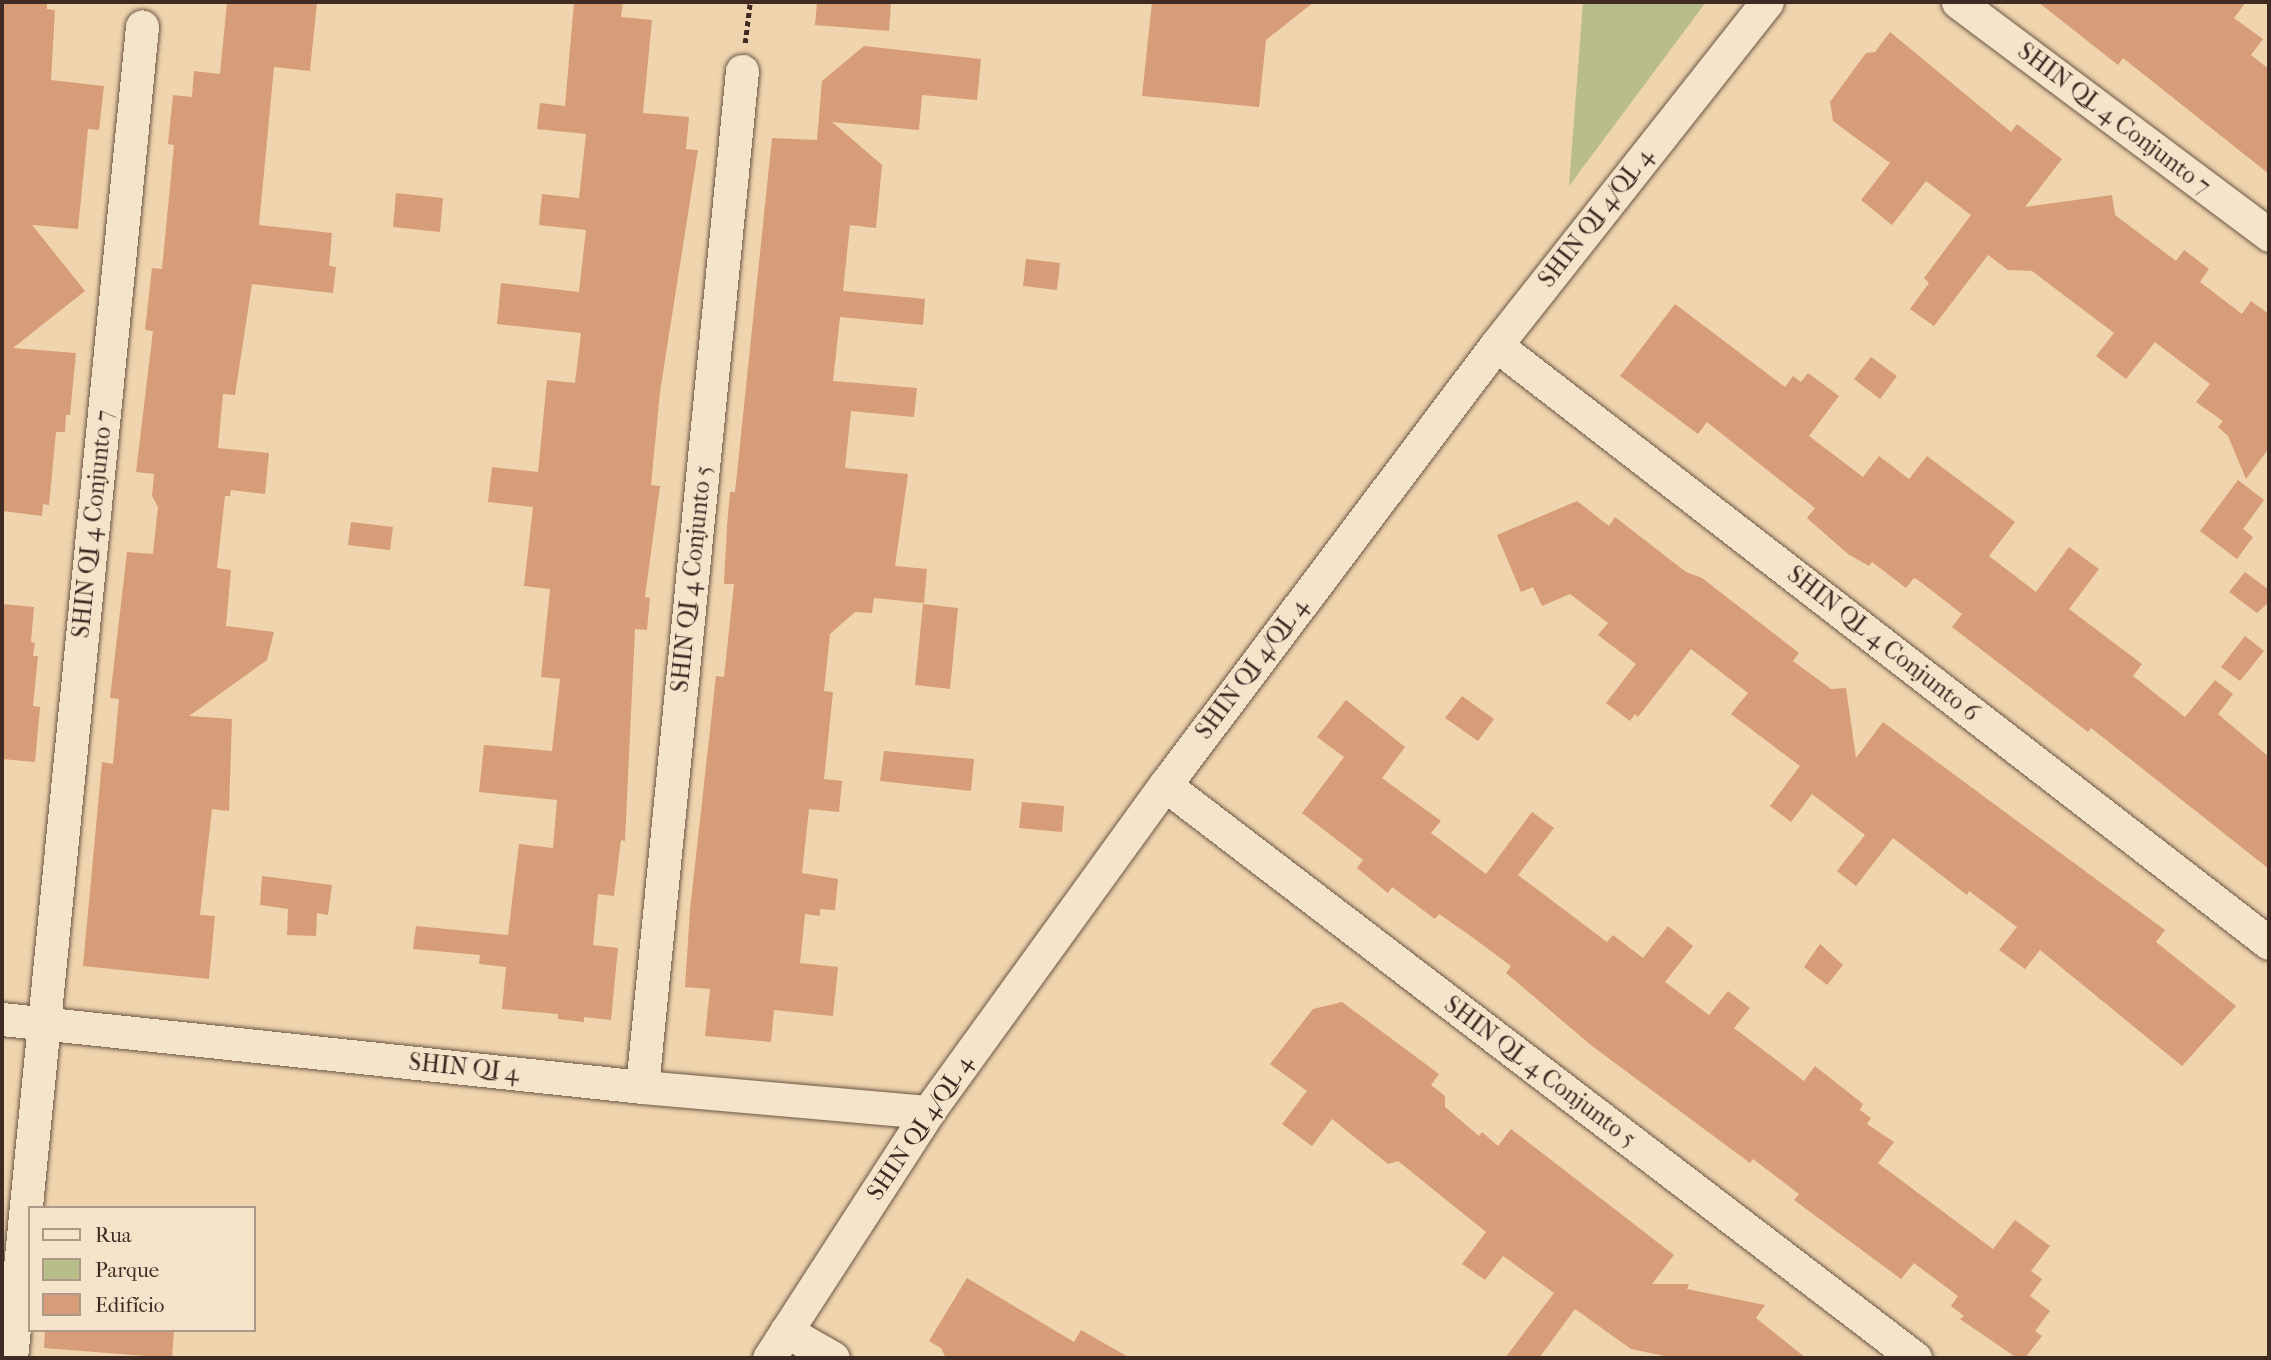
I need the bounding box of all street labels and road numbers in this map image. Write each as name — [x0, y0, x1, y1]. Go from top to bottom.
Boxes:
street label: SHIN QL 4 Conjunto 7 — [2012, 37, 2216, 201]
street label: SHIN QI 4/QL 4 — [1533, 143, 1659, 293]
street label: SHIN QI 4 Conjunto 7 — [67, 409, 119, 639]
street label: SHIN QI 4 Conjunto 5 — [666, 464, 718, 694]
street label: SHIN QL 4 Conjunto 6 — [1781, 560, 1985, 728]
street label: SHIN QI 4/QL 4 — [1190, 593, 1314, 745]
street label: SHIN QL 4 Conjunto 5 — [1438, 990, 1642, 1154]
street label: SHIN QI 4 — [407, 1048, 521, 1088]
street label: SHIN QI 4/QL 4 — [861, 1050, 979, 1206]

